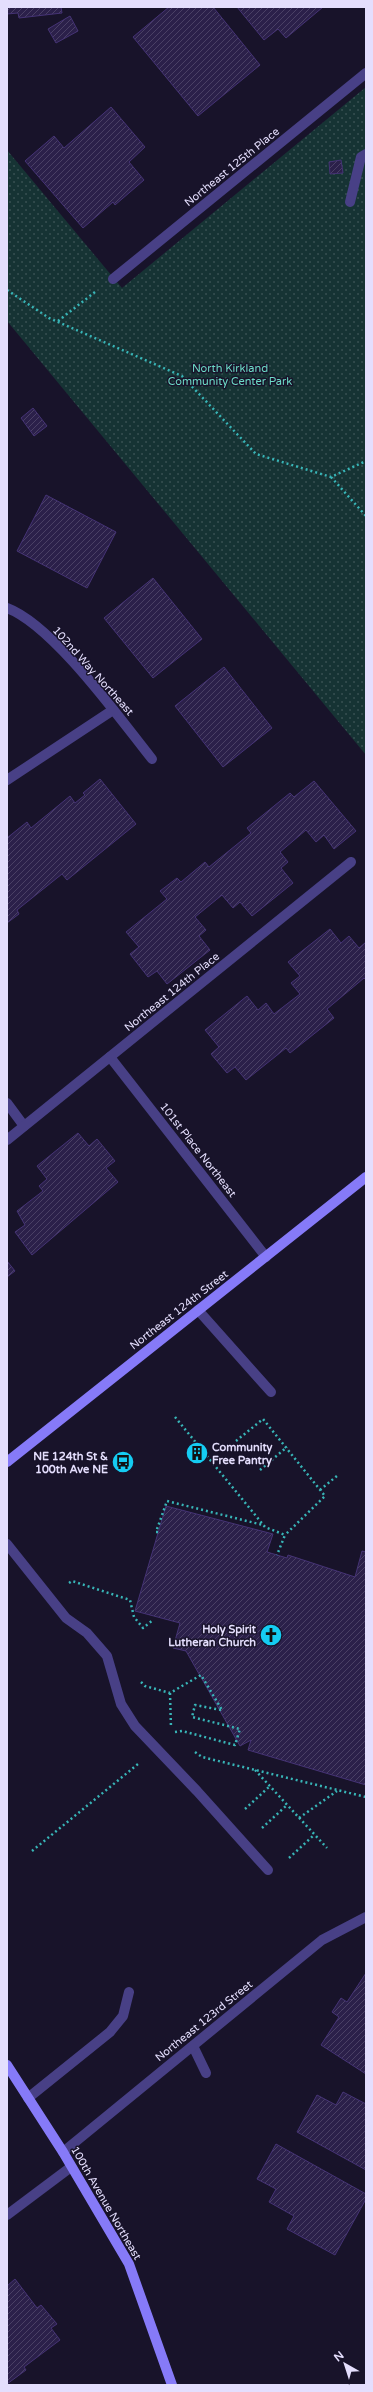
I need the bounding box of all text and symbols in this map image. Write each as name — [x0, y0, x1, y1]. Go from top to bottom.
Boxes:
street label: Northeast 125th Place — [182, 125, 282, 209]
park label: North Kirkland Community Center Park — [168, 362, 292, 388]
street label: 102nd Way Northeast — [50, 624, 136, 718]
street label: Northeast 124th Place — [122, 950, 222, 1034]
street label: 101st Place Northeast — [157, 1100, 239, 1200]
street label: Northeast 124th Street — [127, 1268, 231, 1352]
building icon: Community Free Pantry — [184, 1440, 210, 1466]
place label: Community Free Pantry — [212, 1441, 273, 1468]
bus stop icon: NE 124th St & 100th Ave NE — [110, 1449, 136, 1475]
place label: NE 124th St & 100th Ave NE — [33, 1450, 108, 1476]
church icon: Holy Spirit Lutheran Church — [258, 1622, 284, 1648]
place label: Holy Spirit Lutheran Church — [168, 1623, 257, 1649]
street label: Northeast 123rd Street — [153, 1978, 255, 2064]
street label: 100th Avenue Northeast — [68, 2144, 144, 2262]
north arrow — [325, 2344, 365, 2384]
text: N — [331, 2349, 347, 2364]

